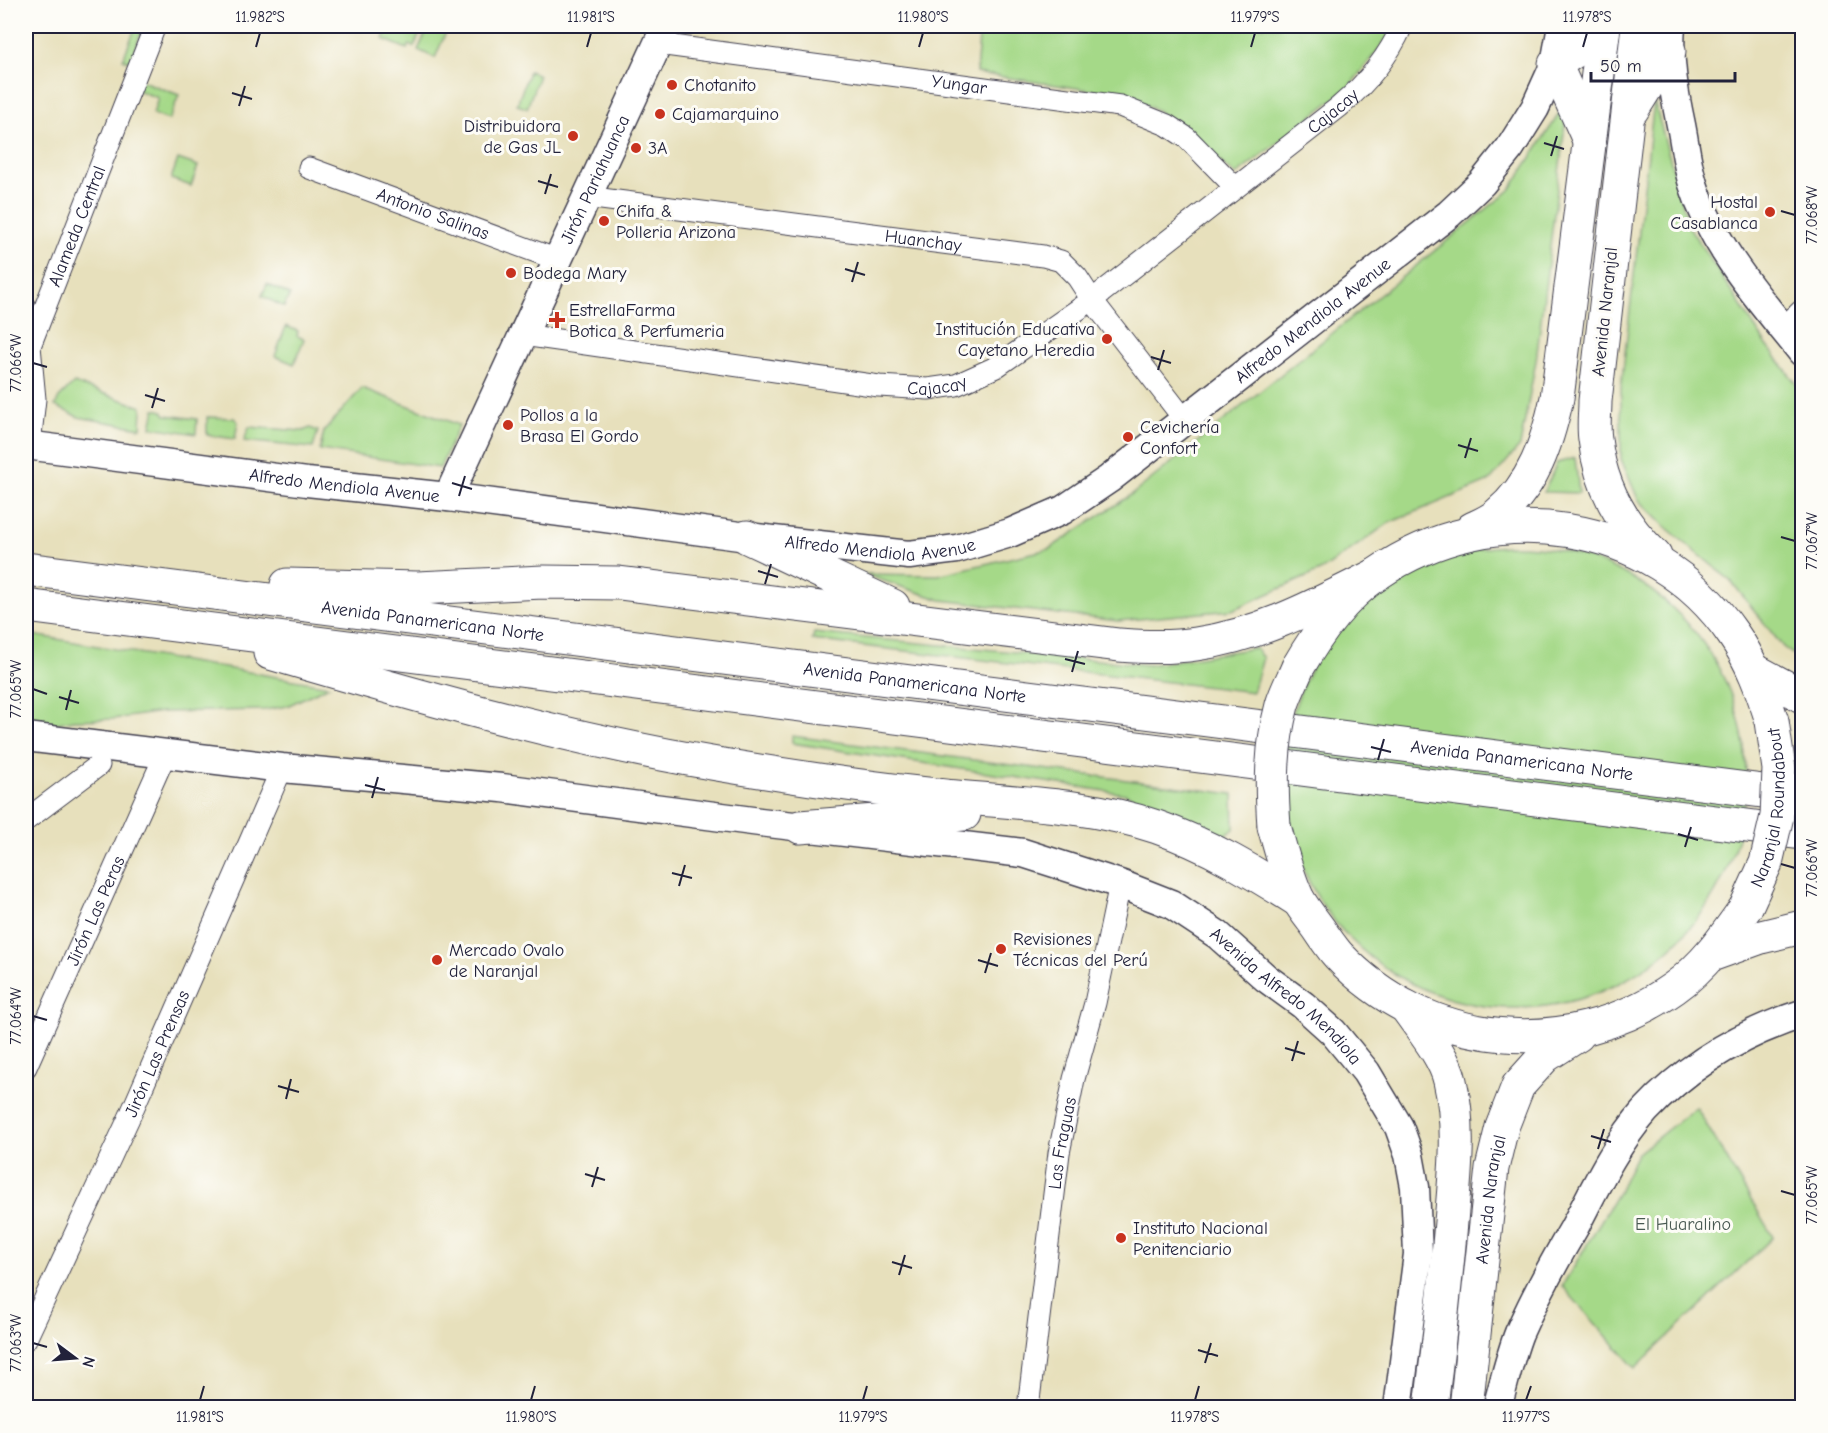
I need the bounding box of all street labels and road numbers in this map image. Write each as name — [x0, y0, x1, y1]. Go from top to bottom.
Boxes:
street label: Yungar — [930, 70, 989, 99]
street label: Cajacay — [1303, 84, 1364, 138]
street label: Jirón Pariahuanca — [556, 112, 634, 247]
street label: Alameda Central — [44, 163, 110, 290]
street label: Antonio Salinas — [374, 183, 492, 244]
street label: Huanchay — [884, 225, 964, 256]
street label: Avenida Naranjal — [1588, 246, 1622, 378]
street label: Alfredo Mendiola Avenue — [1231, 253, 1395, 388]
street label: Cajacay — [907, 371, 971, 400]
street label: Alfredo Mendiola Avenue — [248, 464, 441, 507]
street label: Alfredo Mendiola Avenue — [784, 531, 978, 566]
street label: Avenida Panamericana Norte — [320, 596, 545, 646]
street label: Avenida Panamericana Norte — [802, 658, 1027, 707]
street label: Naranjal Roundabout — [1746, 726, 1790, 891]
street label: Avenida Panamericana Norte — [1409, 736, 1634, 785]
street label: Jirón Las Peras — [62, 853, 129, 969]
street label: Avenida Alfredo Mendiola — [1206, 922, 1366, 1069]
street label: Jirón Las Prensas — [120, 987, 194, 1120]
street label: Las Fraguas — [1044, 1095, 1081, 1191]
street label: Avenida Naranjal — [1471, 1133, 1510, 1265]

